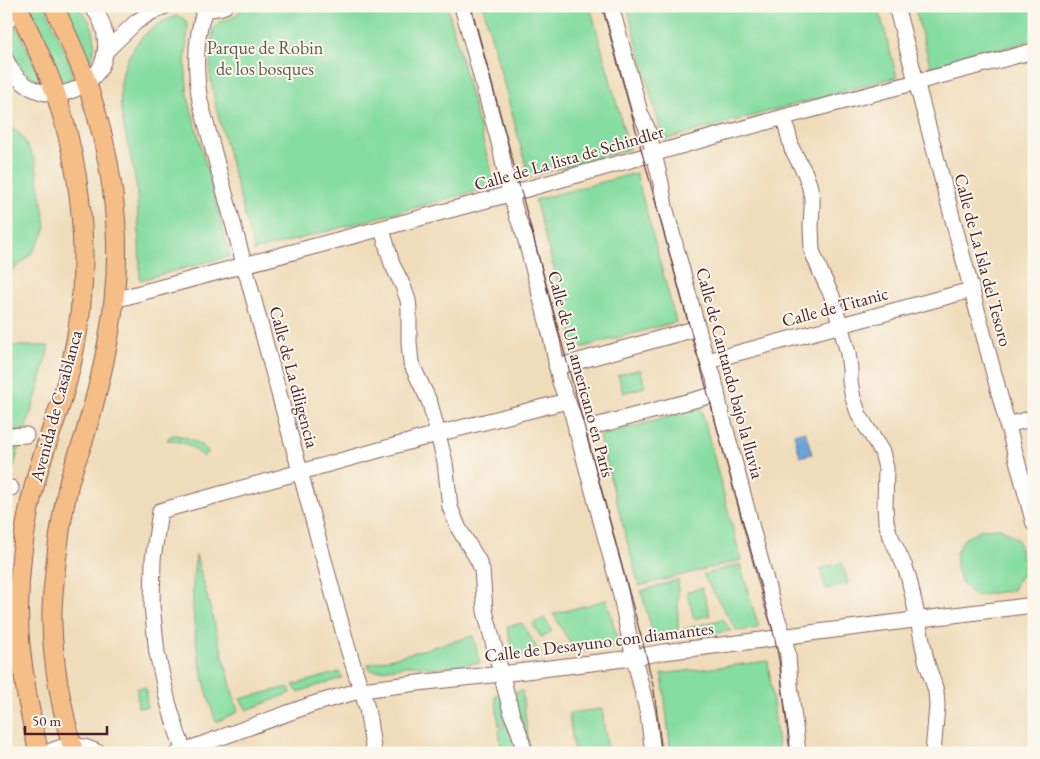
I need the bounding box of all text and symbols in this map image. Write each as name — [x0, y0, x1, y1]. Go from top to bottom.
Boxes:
park label: Parque de Robin de los bosques — [207, 36, 324, 80]
street label: Calle de La lista de Schindler — [471, 119, 666, 196]
street label: Calle de La Isla del Tesoro — [949, 171, 1018, 349]
street label: Calle de Cantando bajo la lluvia — [691, 265, 770, 482]
street label: Calle de Un americano en París — [543, 268, 620, 480]
street label: Calle de Titanic — [779, 281, 891, 332]
street label: Calle de La diligencia — [265, 303, 325, 451]
street label: Avenida de Casablanca — [24, 327, 87, 485]
street label: Calle de Desayuno con diamantes — [483, 616, 715, 667]
scale bar — [25, 704, 108, 736]
text: 50 m — [32, 711, 61, 730]

